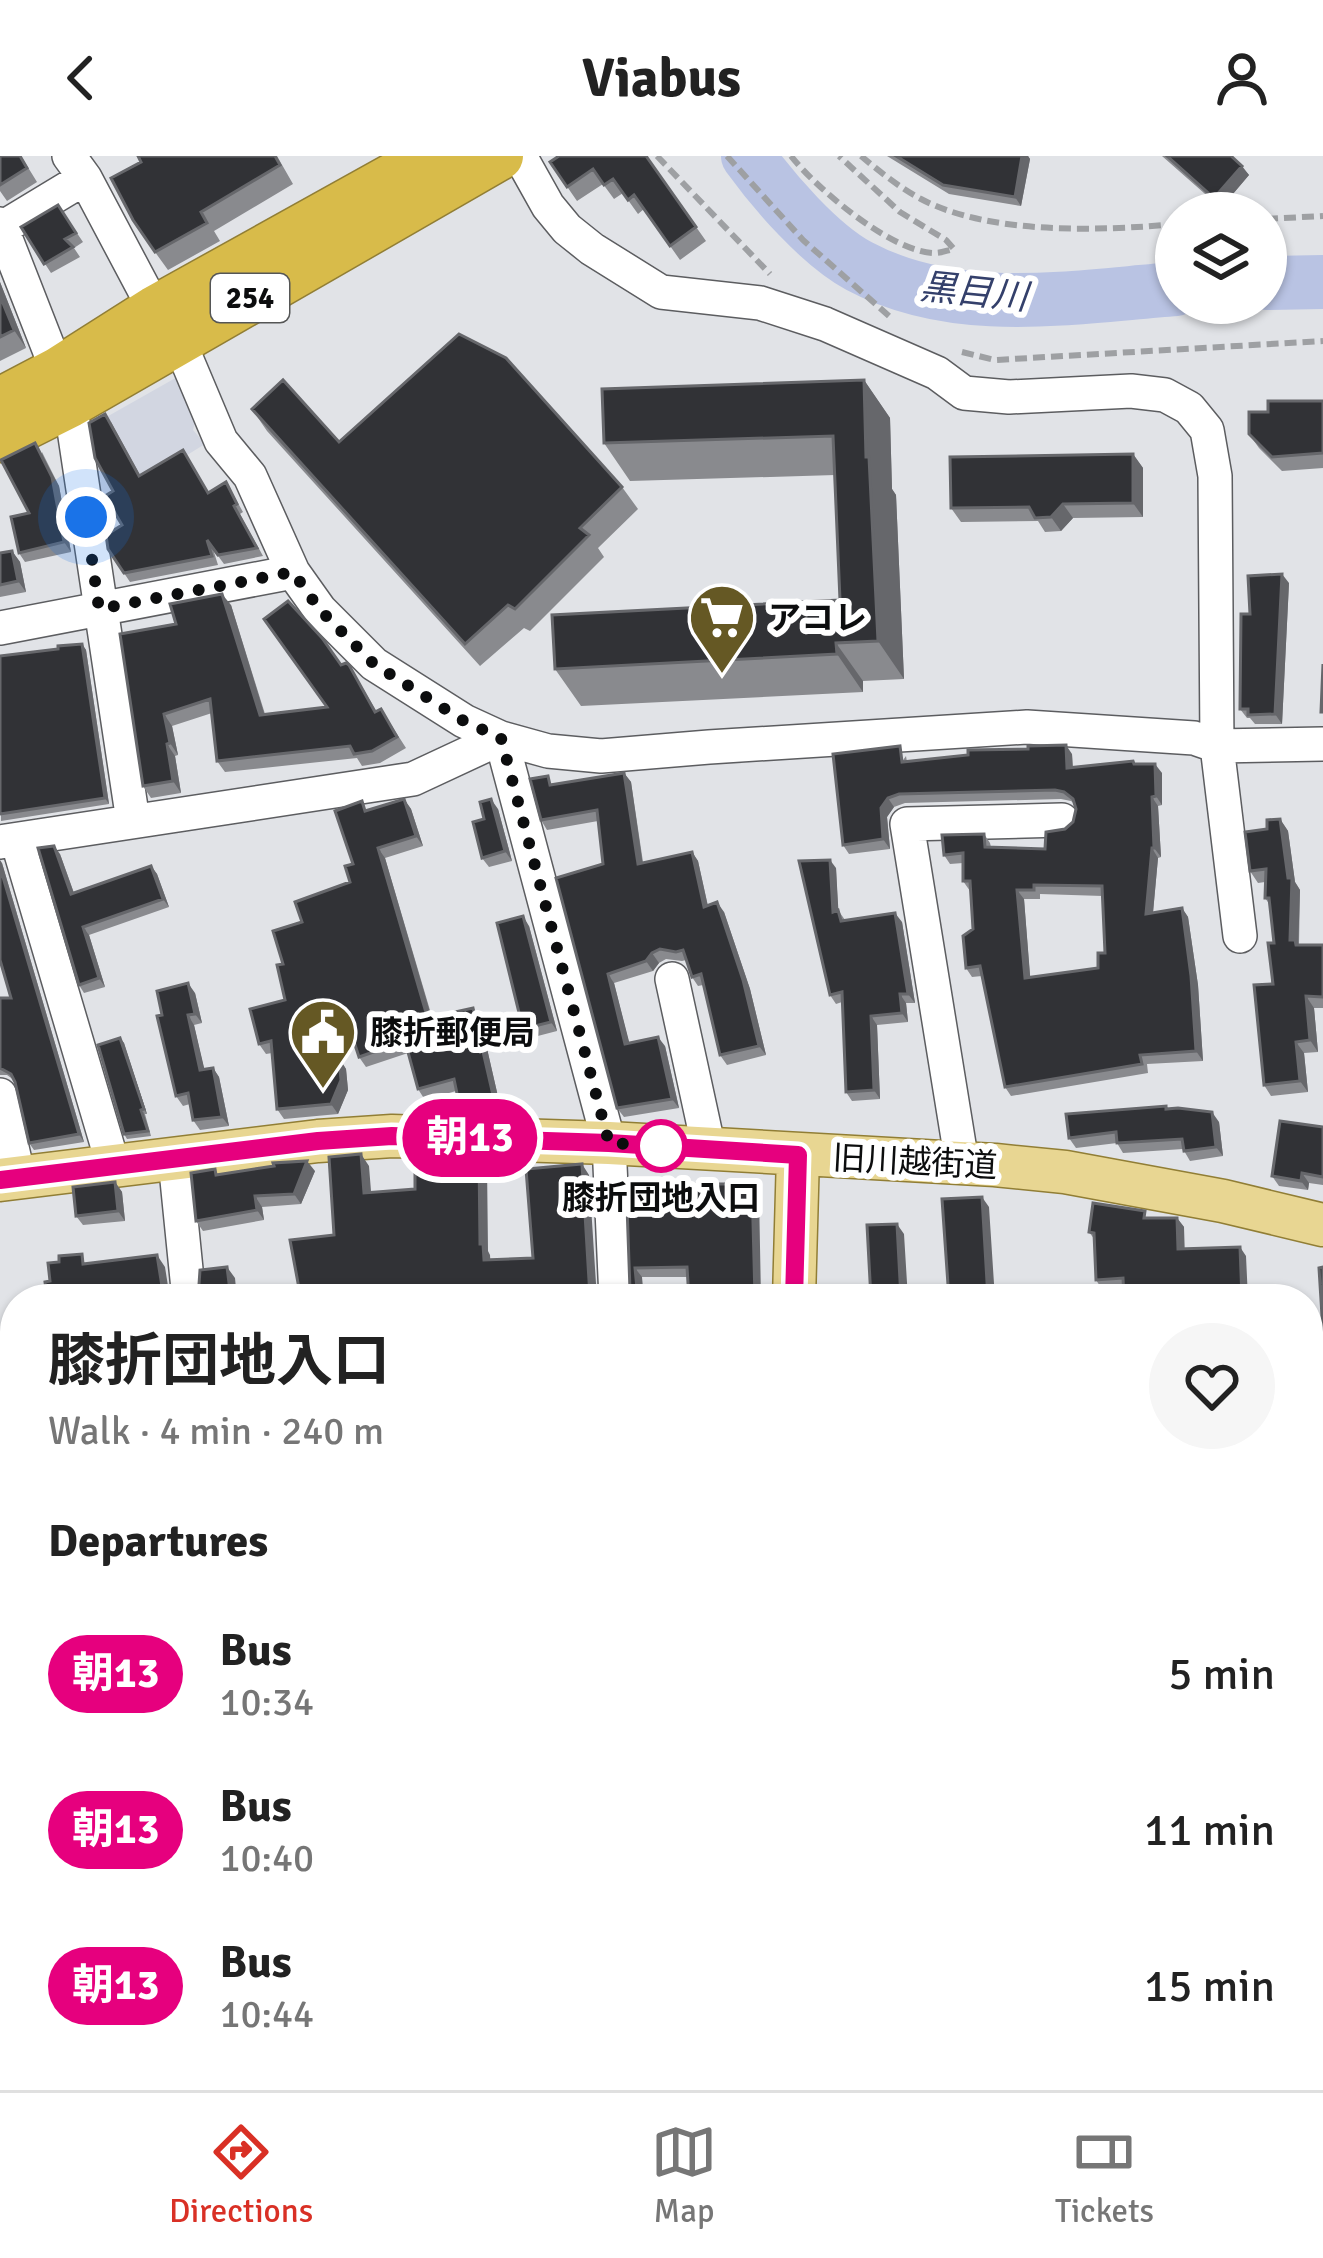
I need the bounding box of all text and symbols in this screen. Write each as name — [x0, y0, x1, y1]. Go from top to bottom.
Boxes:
icon: back — [48, 45, 114, 111]
text: Viabus — [582, 45, 741, 112]
icon: person — [1209, 45, 1275, 111]
map controls — [1155, 192, 1287, 324]
button: layers — [1155, 192, 1287, 324]
water label: 黒目川 — [918, 264, 1034, 321]
road number: 254 — [211, 274, 289, 322]
your location — [56, 487, 116, 547]
supermarket icon: アコレ — [687, 582, 757, 676]
place label: アコレ — [768, 598, 867, 639]
public building icon: 膝折郵便局 — [288, 997, 358, 1091]
place label: 膝折郵便局 — [370, 1013, 535, 1054]
line badge: 朝13 — [401, 1099, 539, 1177]
text: 朝13 — [426, 1112, 514, 1163]
marker: 膝折団地入口 — [636, 1121, 686, 1171]
street label: 旧川越街道 — [831, 1138, 998, 1187]
place label: 膝折団地入口 — [562, 1178, 760, 1219]
button: heart — [1149, 1323, 1275, 1449]
text: 膝折団地入口 — [48, 1326, 390, 1397]
text: Walk · 4 min · 240 m — [48, 1407, 384, 1455]
text: Departures — [48, 1514, 268, 1569]
text: Bus — [219, 1623, 292, 1678]
text: 5 min — [1168, 1647, 1275, 1702]
text: 朝13 — [72, 1648, 159, 1699]
text: 10:34 — [219, 1678, 314, 1726]
text: Bus — [219, 1779, 292, 1834]
text: 11 min — [1144, 1803, 1275, 1858]
text: 朝13 — [72, 1804, 159, 1855]
text: 10:40 — [219, 1834, 314, 1882]
text: Bus — [219, 1935, 292, 1990]
text: 15 min — [1144, 1959, 1275, 2014]
text: 朝13 — [72, 1960, 159, 2011]
text: 10:44 — [219, 1990, 314, 2038]
tab: Directions — [169, 2119, 313, 2232]
tab: Map — [651, 2119, 717, 2232]
tab: Tickets — [1055, 2119, 1154, 2232]

